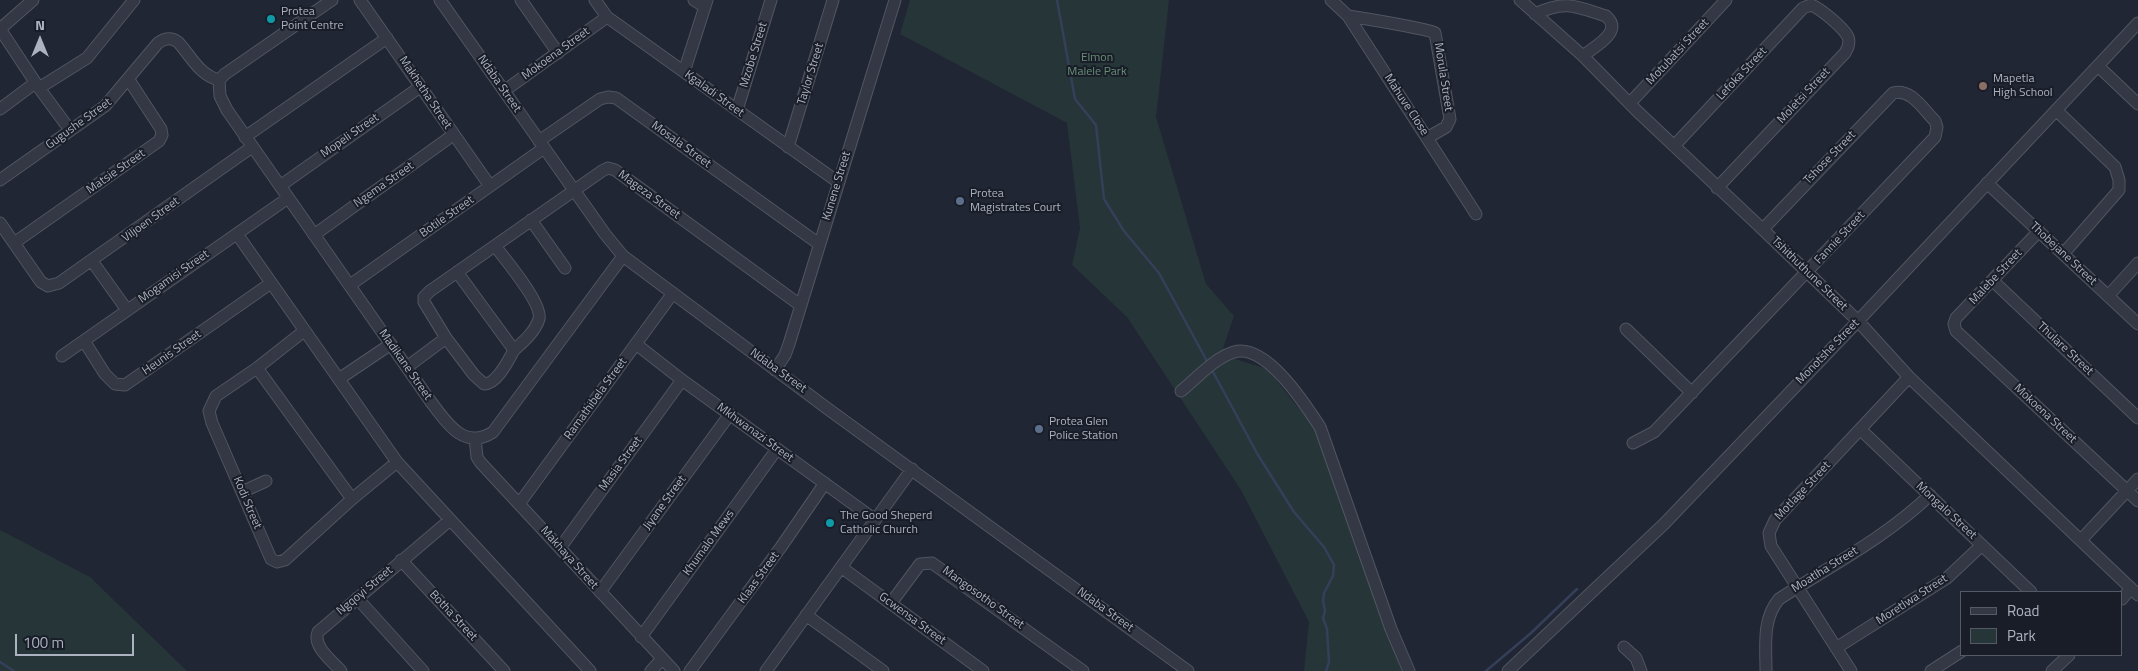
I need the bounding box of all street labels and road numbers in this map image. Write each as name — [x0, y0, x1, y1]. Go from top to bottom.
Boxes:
street label: Motubatsi Street — [1644, 16, 1712, 88]
street label: Mzobe Street — [737, 20, 771, 90]
street label: Mokoena Street — [519, 25, 593, 83]
street label: Taylor Street — [795, 41, 827, 107]
street label: Morula Street — [1430, 42, 1456, 112]
street label: Lefoka Street — [1714, 44, 1770, 104]
street label: Ndaba Street — [474, 53, 524, 115]
street label: Makhetha Street — [395, 54, 455, 132]
street label: Moletsi Street — [1774, 65, 1834, 127]
street label: Kgaladi Street — [681, 68, 747, 120]
street label: Mahuve Close — [1381, 71, 1431, 139]
street label: Gugushe Street — [43, 95, 115, 153]
street label: Mopeli Street — [318, 111, 382, 161]
street label: Mosala Street — [648, 119, 714, 171]
street label: Tshose Street — [1801, 128, 1859, 188]
street label: Matsie Street — [84, 147, 148, 197]
street label: Kunene Street — [820, 150, 854, 222]
street label: Ngema Street — [351, 159, 417, 211]
street label: Mageza Street — [615, 168, 683, 222]
street label: Botile Street — [417, 193, 477, 241]
street label: Viljoen Street — [119, 194, 183, 246]
street label: Fannie Street — [1812, 209, 1868, 267]
street label: Thobejane Street — [2027, 219, 2099, 289]
street label: Tshithuthune Street — [1768, 234, 1850, 314]
street label: Malebe Street — [1967, 246, 2025, 308]
street label: Mogamisi Street — [136, 247, 212, 307]
street label: Monotshe Street — [1793, 316, 1863, 388]
street label: Thulare Street — [2034, 319, 2096, 379]
street label: Heunis Street — [140, 327, 204, 379]
street label: Madikane Street — [375, 327, 435, 403]
street label: Ndaba Street — [747, 346, 809, 396]
street label: Ramathibela Street — [562, 355, 630, 443]
street label: Mokoena Street — [2011, 381, 2079, 447]
street label: Mkhwanazi Street — [714, 400, 796, 466]
street label: Masia Street — [596, 434, 646, 494]
street label: Motlage Street — [1772, 459, 1834, 523]
street label: Jiyane Street — [640, 473, 690, 533]
street label: Kodi Street — [230, 475, 264, 531]
street label: Mongalo Street — [1913, 479, 1979, 543]
street label: Khumalo Mews — [680, 507, 738, 579]
street label: Makhaya Street — [537, 524, 601, 592]
street label: Moatlha Street — [1789, 544, 1861, 596]
street label: Klaas Street — [735, 549, 783, 607]
street label: Ngqoyi Street — [334, 563, 396, 619]
street label: Mangosotho Street — [939, 564, 1027, 632]
street label: Moretlwa Street — [1874, 572, 1950, 628]
street label: Ndaba Street — [1074, 585, 1136, 635]
street label: Botha Street — [426, 588, 480, 644]
street label: Gcwensa Street — [876, 590, 948, 648]

